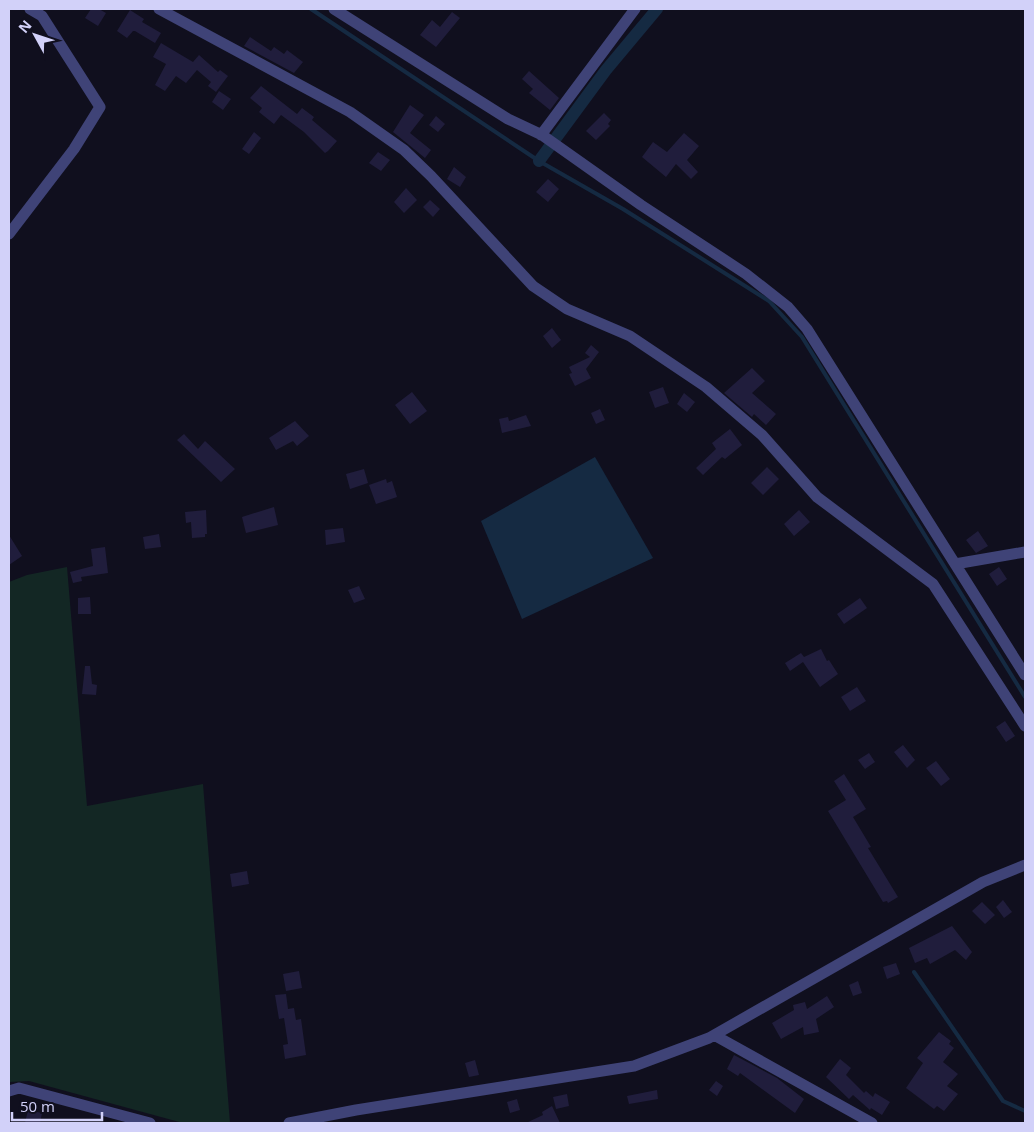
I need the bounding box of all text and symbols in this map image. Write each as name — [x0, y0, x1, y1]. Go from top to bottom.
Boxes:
north arrow — [10, 10, 60, 60]
text: N — [14, 16, 36, 37]
scale bar — [12, 1090, 102, 1122]
text: 50 m — [20, 1096, 55, 1116]

